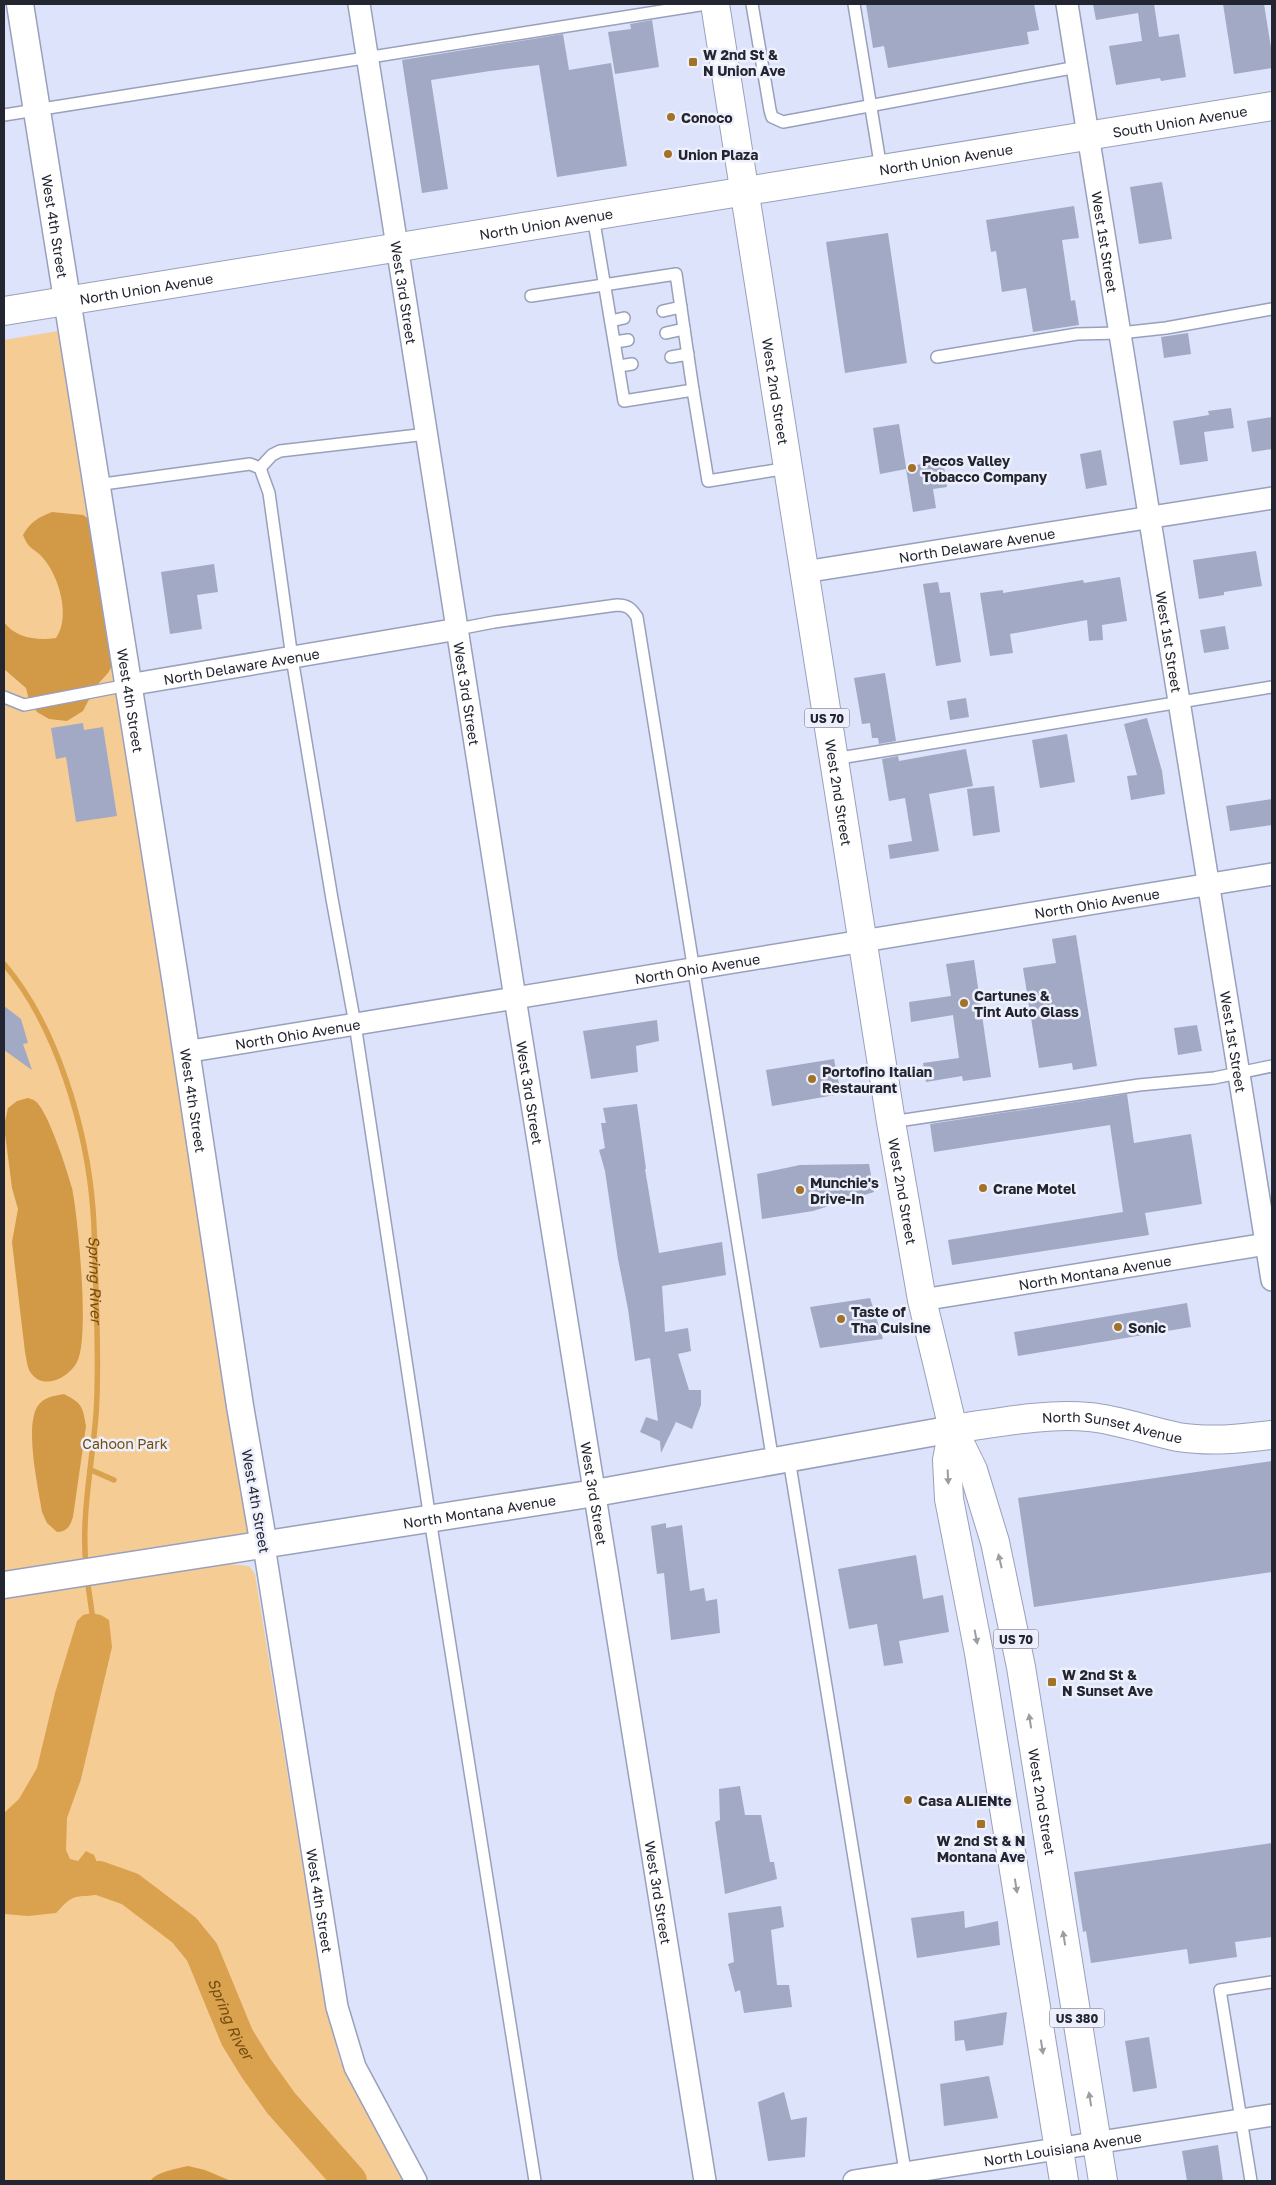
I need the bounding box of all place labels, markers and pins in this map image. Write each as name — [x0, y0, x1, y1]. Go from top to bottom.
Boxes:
place label: W 2nd St & N Union Ave — [703, 46, 786, 79]
marker: W 2nd St & N Union Ave — [687, 56, 699, 68]
place label: Conoco — [681, 109, 733, 126]
marker: Conoco — [665, 111, 677, 123]
place label: Union Plaza — [678, 146, 758, 163]
marker: Union Plaza — [662, 148, 674, 160]
place label: Pecos Valley Tobacco Company — [922, 452, 1048, 485]
marker: Pecos Valley Tobacco Company — [906, 462, 918, 474]
place label: Cartunes & Tint Auto Glass — [974, 987, 1079, 1020]
marker: Cartunes & Tint Auto Glass — [958, 997, 970, 1009]
place label: Portofino Italian Restaurant — [822, 1063, 932, 1096]
marker: Portofino Italian Restaurant — [806, 1073, 818, 1085]
place label: Munchie's Drive-In — [810, 1174, 879, 1207]
place label: Crane Motel — [993, 1180, 1076, 1197]
marker: Crane Motel — [977, 1182, 989, 1194]
marker: Munchie's Drive-In — [794, 1184, 806, 1196]
place label: Taste of Tha Cuisine — [851, 1303, 931, 1336]
marker: Taste of Tha Cuisine — [835, 1313, 847, 1325]
place label: Sonic — [1128, 1319, 1166, 1336]
marker: Sonic — [1112, 1321, 1124, 1333]
place label: W 2nd St & N Sunset Ave — [1062, 1666, 1153, 1699]
marker: W 2nd St & N Sunset Ave — [1046, 1676, 1058, 1688]
place label: Casa ALIENte — [918, 1792, 1011, 1809]
marker: Casa ALIENte — [902, 1794, 914, 1806]
marker: W 2nd St & N Montana Ave — [975, 1818, 987, 1830]
place label: W 2nd St & N Montana Ave — [936, 1832, 1026, 1865]

